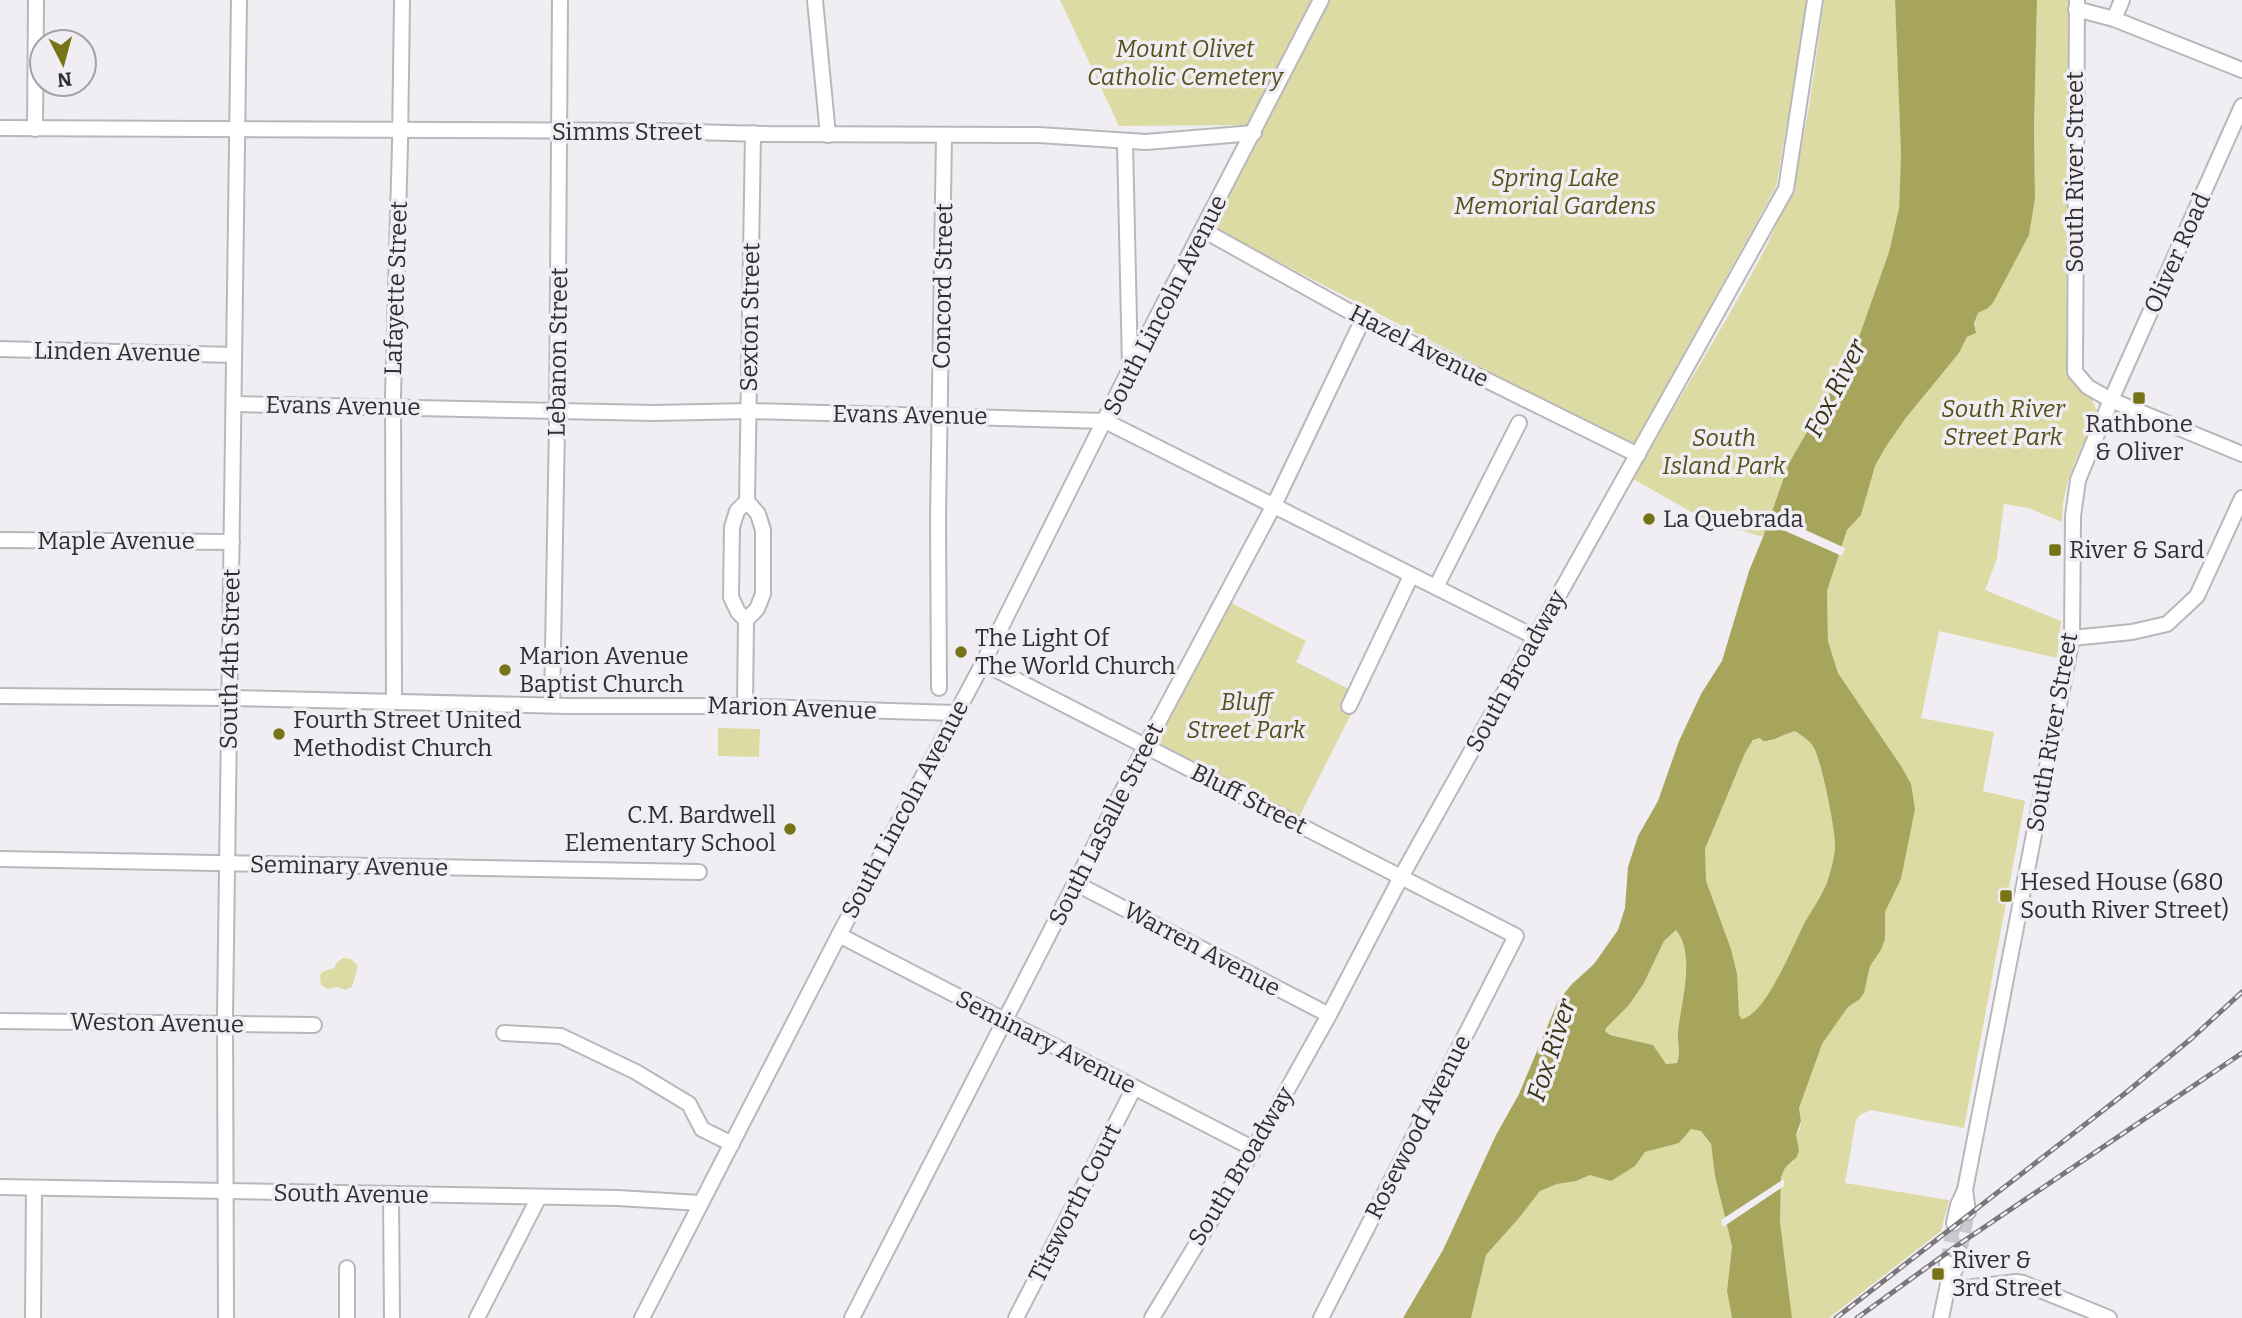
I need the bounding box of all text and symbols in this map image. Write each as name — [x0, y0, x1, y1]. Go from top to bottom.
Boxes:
north arrow — [28, 28, 98, 98]
park label: Mount Olivet Catholic Cemetery — [1087, 35, 1285, 91]
text: N — [56, 67, 73, 92]
street label: South River Street — [2061, 71, 2089, 273]
street label: Simms Street — [552, 118, 703, 146]
park label: Spring Lake Memorial Gardens — [1454, 164, 1656, 220]
street label: Oliver Road — [2138, 189, 2216, 317]
street label: South Lincoln Avenue — [1097, 190, 1233, 420]
street label: Lafayette Street — [379, 200, 413, 376]
street label: Concord Street — [928, 202, 958, 369]
street label: Sexton Street — [735, 242, 765, 392]
street label: Lebanon Street — [543, 267, 573, 437]
street label: Hazel Avenue — [1345, 299, 1493, 393]
water label: Fox River — [1798, 333, 1874, 442]
street label: Linden Avenue — [33, 337, 201, 367]
marker: Rathbone & Oliver — [2131, 390, 2147, 406]
street label: Evans Avenue — [265, 391, 421, 421]
park label: South River Street Park — [1941, 395, 2066, 451]
street label: Evans Avenue — [832, 400, 988, 430]
place label: Rathbone & Oliver — [2085, 410, 2193, 466]
park label: South Island Park — [1662, 424, 1787, 480]
place label: La Quebrada — [1663, 505, 1804, 533]
marker: La Quebrada — [1641, 511, 1657, 527]
street label: Maple Avenue — [37, 527, 195, 555]
place label: River & Sard — [2069, 536, 2205, 564]
marker: River & Sard — [2047, 542, 2063, 558]
street label: South 4th Street — [214, 568, 246, 750]
street label: South Broadway — [1460, 585, 1572, 757]
place label: The Light Of The World Church — [975, 624, 1176, 680]
street label: South River Street — [2021, 630, 2083, 834]
place label: Marion Avenue Baptist Church — [519, 642, 689, 698]
marker: The Light Of The World Church — [953, 644, 969, 660]
marker: Marion Avenue Baptist Church — [497, 662, 513, 678]
park label: Bluff Street Park — [1187, 688, 1306, 744]
street label: Marion Avenue — [707, 691, 877, 725]
street label: South Lincoln Avenue — [836, 695, 974, 923]
place label: Fourth Street United Methodist Church — [293, 706, 521, 762]
street label: South LaSalle Street — [1043, 718, 1169, 930]
marker: Fourth Street United Methodist Church — [271, 726, 287, 742]
street label: Bluff Street — [1187, 758, 1312, 840]
place label: C.M. Bardwell Elementary School — [564, 801, 776, 857]
marker: C.M. Bardwell Elementary School — [782, 821, 798, 837]
street label: Seminary Avenue — [250, 850, 448, 882]
place label: Hesed House (680 South River Street) — [2020, 868, 2229, 924]
marker: Hesed House (680 South River Street) — [1998, 888, 2014, 904]
street label: Warren Avenue — [1119, 896, 1285, 1002]
street label: Seminary Avenue — [951, 984, 1141, 1100]
water label: Fox River — [1520, 994, 1583, 1105]
street label: Weston Avenue — [70, 1007, 244, 1039]
street label: Rosewood Avenue — [1359, 1030, 1477, 1224]
street label: South Broadway — [1183, 1081, 1300, 1251]
street label: Titsworth Court — [1023, 1119, 1127, 1287]
street label: South Avenue — [273, 1179, 429, 1209]
place label: River & 3rd Street — [1952, 1246, 2062, 1302]
marker: River & 3rd Street — [1930, 1266, 1946, 1282]

